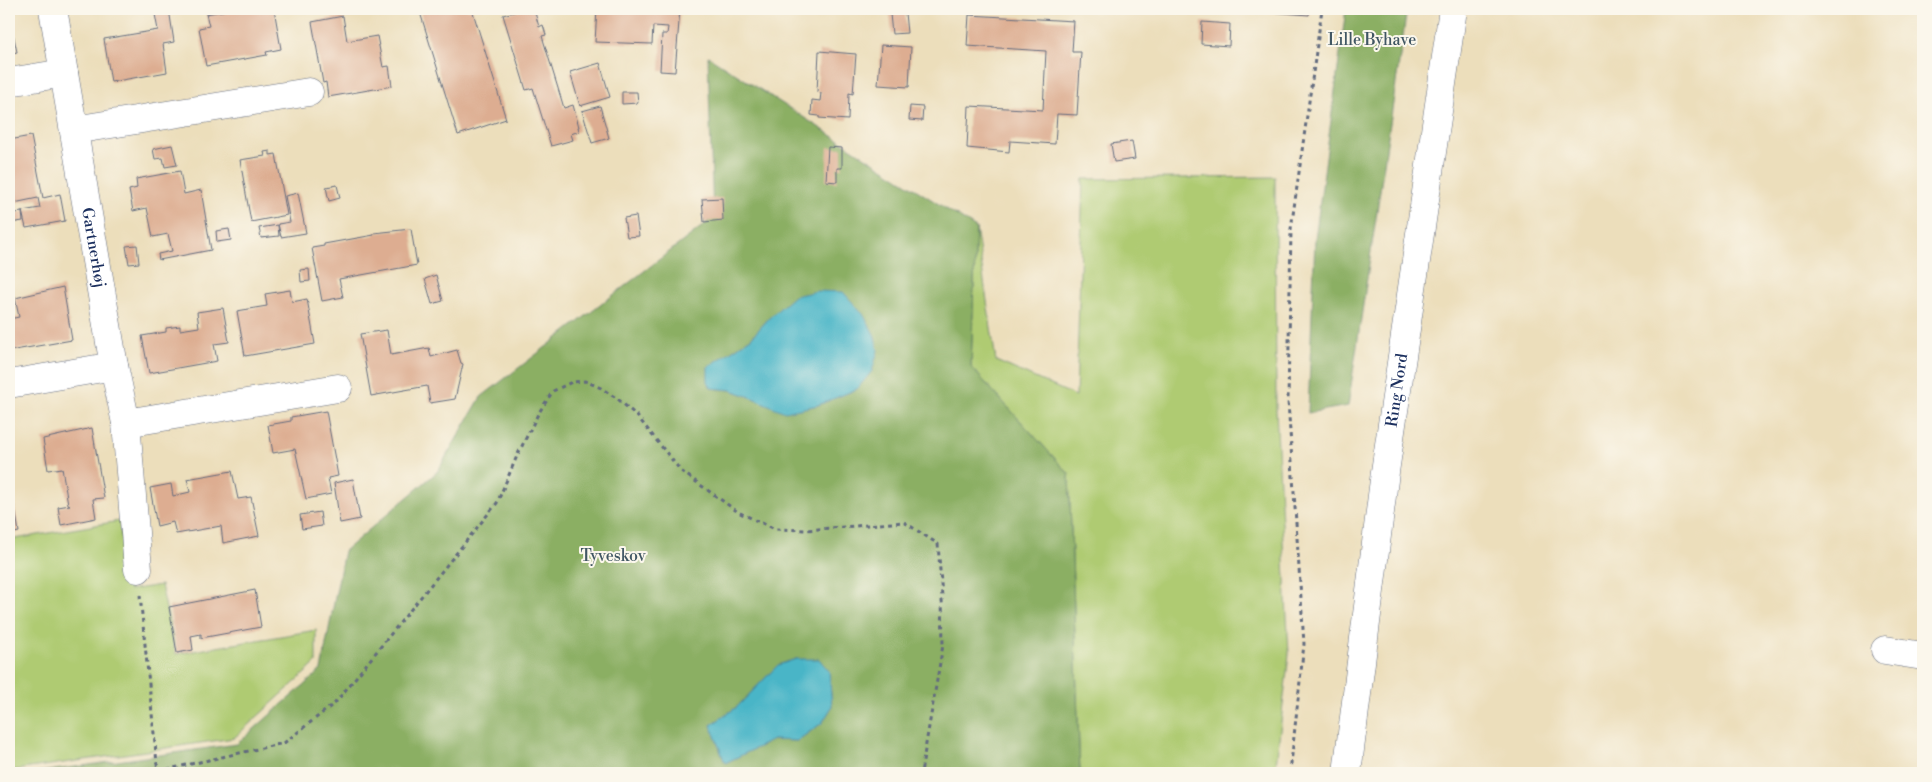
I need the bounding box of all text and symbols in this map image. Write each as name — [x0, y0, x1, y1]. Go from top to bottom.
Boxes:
park label: Lille Byhave — [1328, 30, 1416, 50]
street label: Gartnerhøj — [77, 206, 110, 289]
street label: Ring Nord — [1382, 352, 1412, 428]
park label: Tyveskov — [580, 546, 647, 566]

